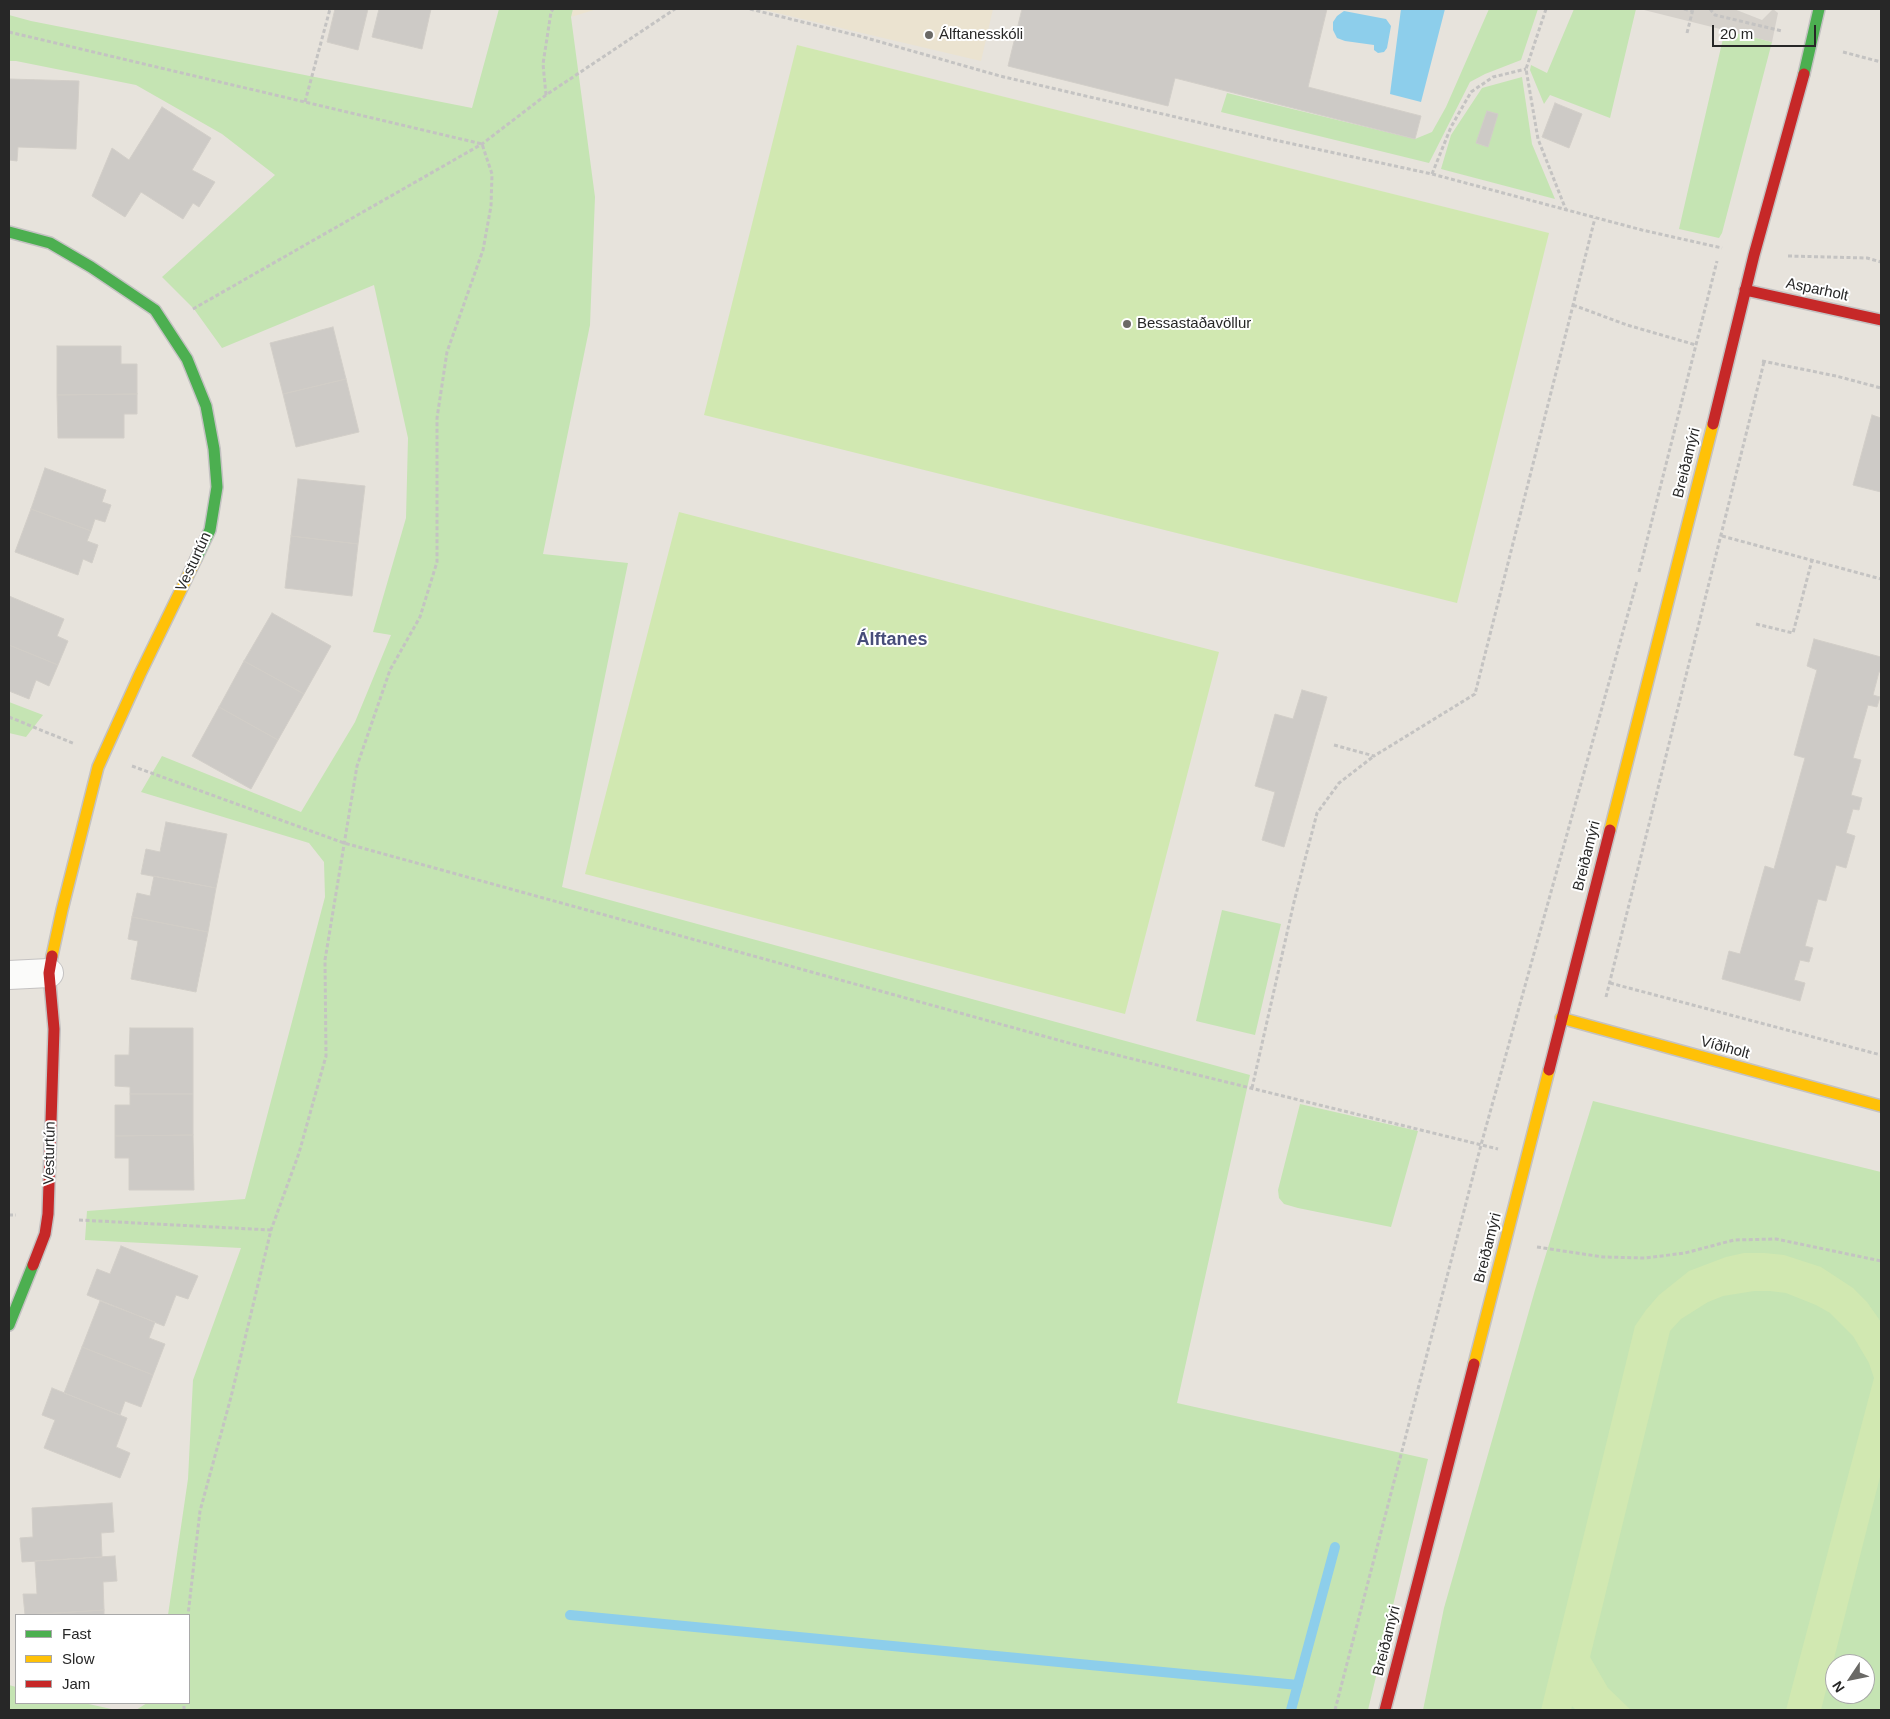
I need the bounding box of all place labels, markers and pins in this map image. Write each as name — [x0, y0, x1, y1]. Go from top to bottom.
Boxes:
place label: Álftanesskóli — [939, 26, 1023, 44]
marker: Álftanesskóli — [923, 29, 935, 41]
place label: Bessastaðavöllur — [1137, 315, 1251, 333]
marker: Bessastaðavöllur — [1121, 318, 1133, 330]

